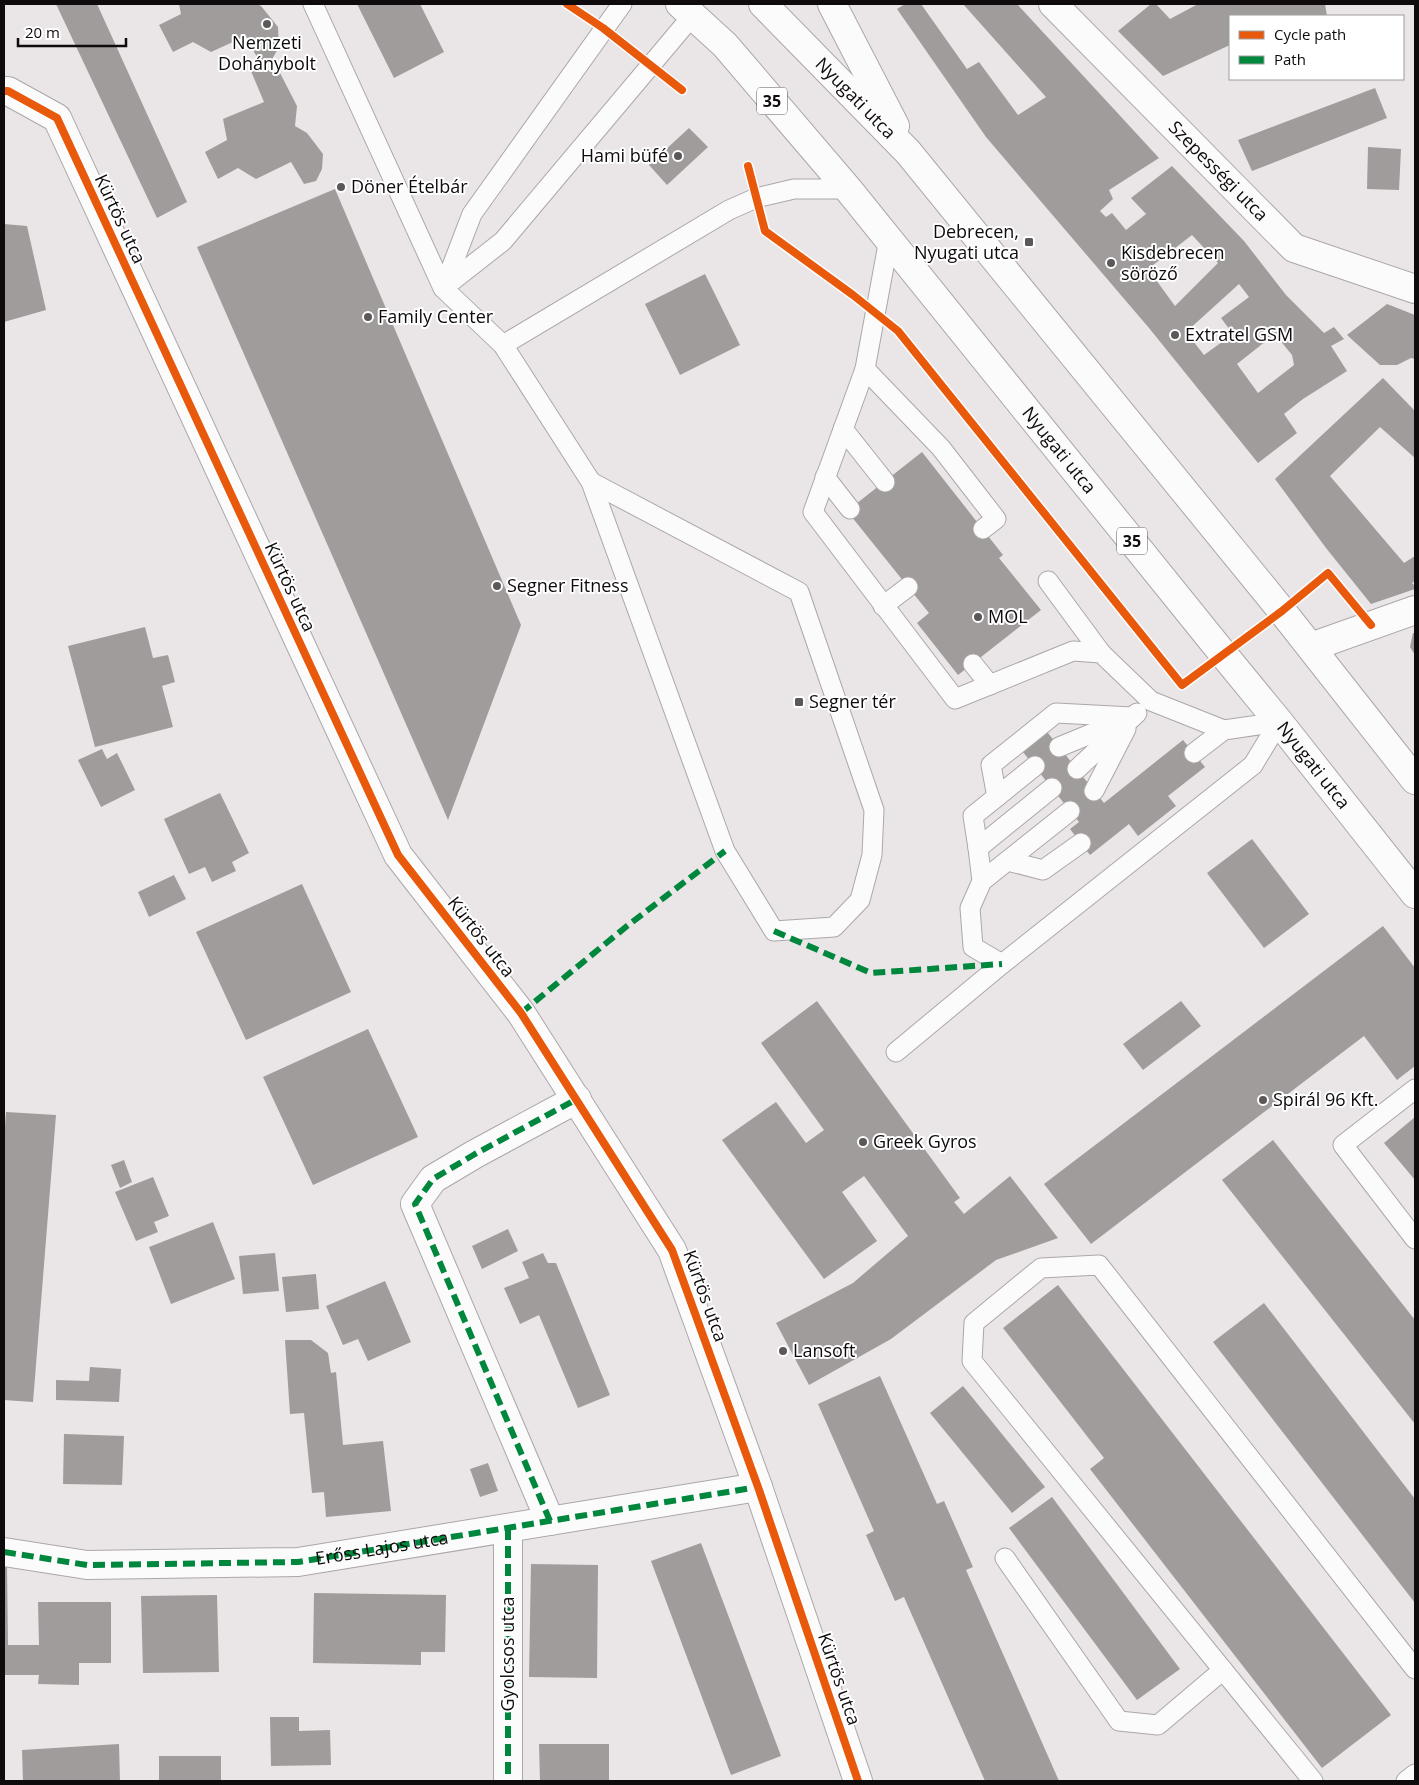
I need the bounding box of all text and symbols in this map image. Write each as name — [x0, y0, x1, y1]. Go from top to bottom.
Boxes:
scale bar — [18, 15, 125, 47]
legend — [1229, 15, 1404, 80]
marker: Nemzeti Dohánybolt — [261, 18, 273, 30]
text: 20 m — [25, 22, 60, 42]
text: Cycle path — [1274, 24, 1346, 44]
place label: Nemzeti Dohánybolt — [218, 30, 316, 75]
text: Path — [1274, 49, 1306, 69]
street label: Nyugati utca — [811, 52, 901, 144]
road number: 35 — [757, 88, 787, 114]
street label: Szepességi utca — [1164, 115, 1274, 226]
place label: Hami büfé — [581, 143, 668, 167]
marker: Hami büfé — [672, 150, 684, 162]
street label: Kürtös utca — [90, 170, 152, 267]
place label: Döner Ételbár — [351, 174, 468, 198]
marker: Döner Ételbár — [335, 181, 347, 193]
place label: Debrecen, Nyugati utca — [914, 219, 1019, 264]
marker: Debrecen, Nyugati utca — [1023, 236, 1035, 248]
place label: Kisdebrecen söröző — [1121, 240, 1225, 285]
marker: Kisdebrecen söröző — [1105, 257, 1117, 269]
place label: Family Center — [378, 304, 494, 328]
marker: Family Center — [362, 311, 374, 323]
place label: Extratel GSM — [1185, 322, 1293, 346]
marker: Extratel GSM — [1169, 329, 1181, 341]
street label: Nyugati utca — [1017, 401, 1102, 498]
road number: 35 — [1117, 528, 1147, 554]
street label: Kürtös utca — [260, 538, 322, 635]
place label: Segner Fitness — [507, 573, 628, 597]
marker: Segner Fitness — [491, 580, 503, 592]
place label: MOL — [988, 604, 1028, 628]
marker: MOL — [972, 611, 984, 623]
place label: Segner tér — [809, 689, 896, 713]
marker: Segner tér — [793, 696, 805, 708]
street label: Nyugati utca — [1272, 716, 1356, 813]
street label: Kürtös utca — [443, 891, 521, 982]
place label: Spirál 96 Kft. — [1273, 1087, 1379, 1111]
marker: Spirál 96 Kft. — [1257, 1094, 1269, 1106]
place label: Greek Gyros — [873, 1129, 977, 1153]
marker: Greek Gyros — [857, 1136, 869, 1148]
street label: Kürtös utca — [678, 1246, 734, 1345]
place label: Lansoft — [793, 1338, 855, 1362]
marker: Lansoft — [777, 1345, 789, 1357]
street label: Erőss Lajos utca — [314, 1525, 450, 1570]
street label: Gyolcsos utca — [495, 1597, 519, 1711]
street label: Kürtös utca — [813, 1629, 867, 1728]

